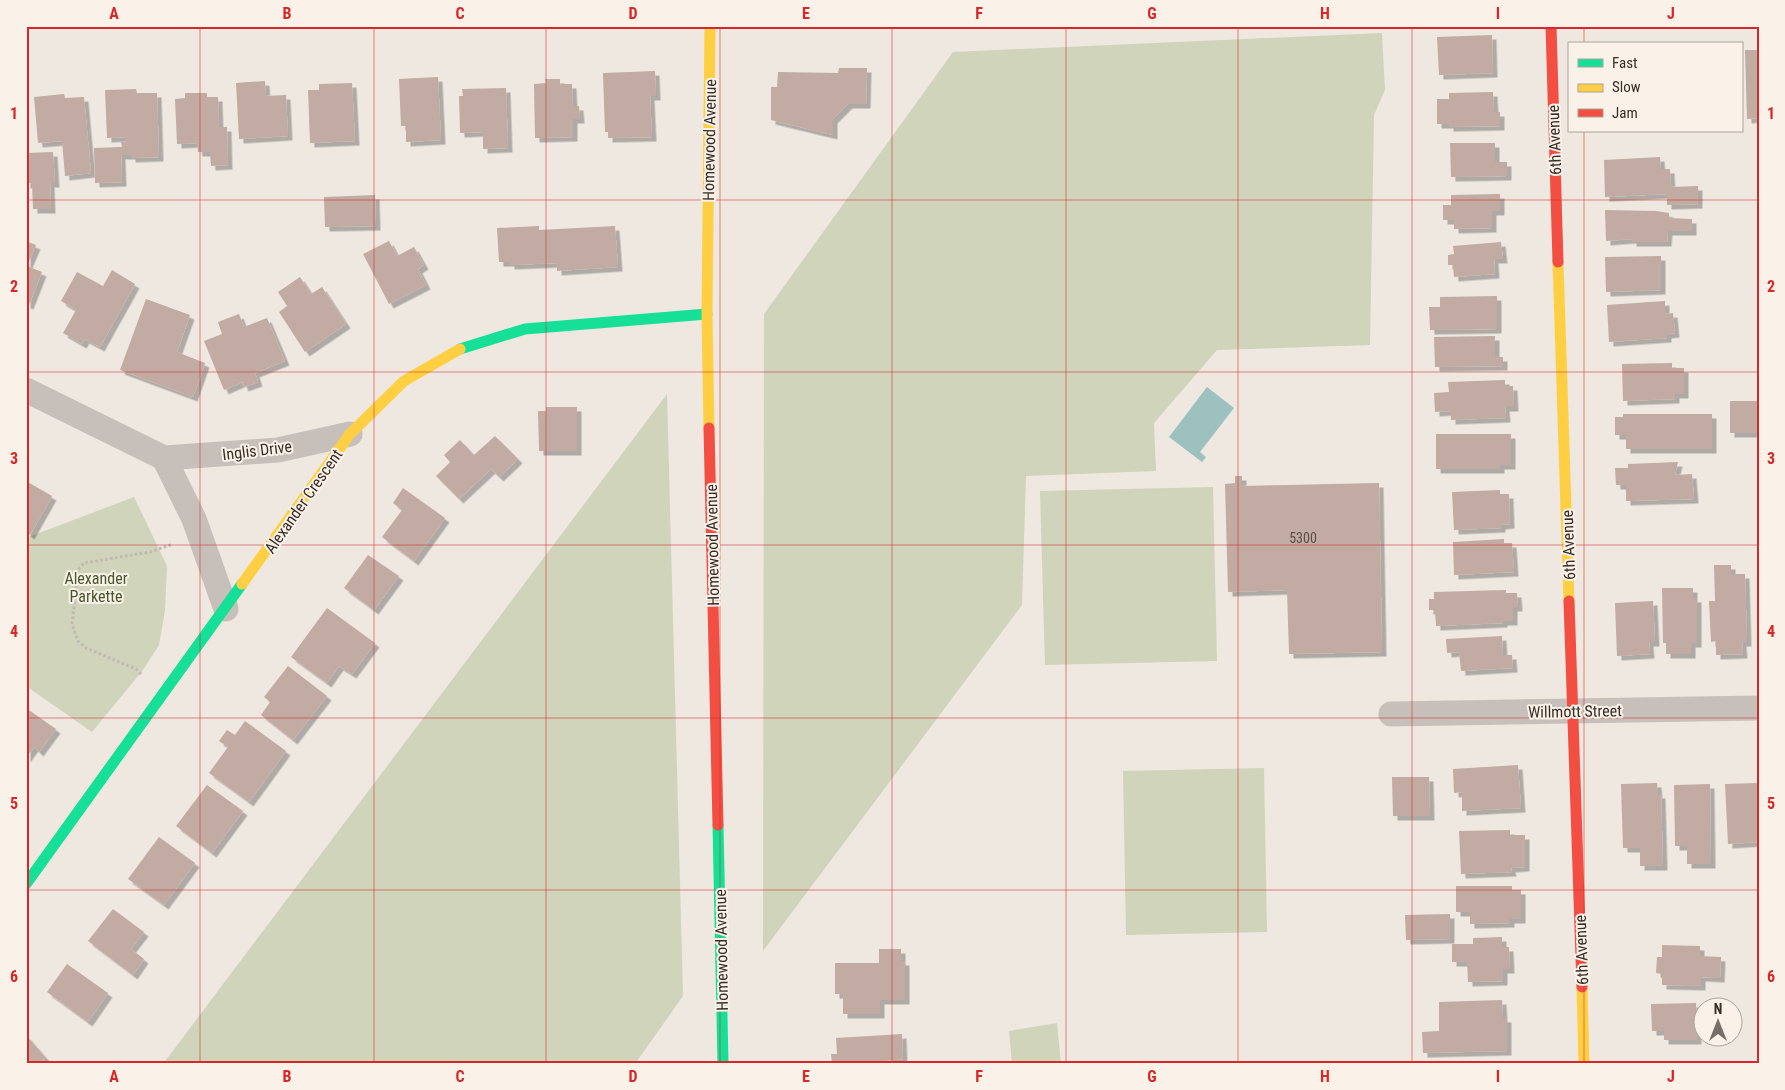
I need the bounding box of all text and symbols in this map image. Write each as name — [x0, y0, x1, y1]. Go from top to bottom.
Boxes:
text: A — [109, 4, 119, 23]
text: B — [283, 4, 292, 23]
text: C — [455, 4, 465, 23]
text: D — [628, 4, 638, 23]
text: E — [802, 4, 810, 23]
text: F — [975, 4, 983, 23]
text: G — [1147, 4, 1157, 23]
text: H — [1320, 4, 1330, 23]
text: I — [1496, 4, 1500, 23]
text: J — [1667, 4, 1675, 23]
legend — [1568, 42, 1742, 132]
text: Fast — [1612, 54, 1637, 72]
text: Slow — [1612, 78, 1641, 96]
street label: Homewood Avenue — [699, 79, 720, 201]
text: 1 — [10, 104, 18, 123]
text: Jam — [1612, 104, 1638, 122]
text: 1 — [1767, 104, 1775, 123]
street label: 6th Avenue — [1544, 105, 1565, 175]
text: 2 — [10, 277, 18, 296]
text: 2 — [1767, 277, 1775, 296]
street label: Inglis Drive — [221, 437, 293, 464]
street label: Alexander Crescent — [260, 445, 347, 557]
text: 3 — [10, 449, 18, 468]
text: 3 — [1767, 449, 1775, 468]
street label: Homewood Avenue — [702, 484, 723, 606]
street label: 6th Avenue — [1558, 510, 1579, 580]
house number: 5300 — [1289, 530, 1317, 546]
park label: Alexander Parkette — [64, 569, 128, 606]
text: 4 — [10, 622, 18, 641]
text: 4 — [1767, 622, 1775, 641]
street label: Willmott Street — [1528, 701, 1622, 722]
text: 5 — [10, 794, 18, 813]
text: 5 — [1767, 794, 1775, 813]
street label: Homewood Avenue — [711, 889, 732, 1011]
street label: 6th Avenue — [1571, 915, 1592, 985]
text: 6 — [10, 967, 18, 986]
text: 6 — [1767, 967, 1775, 986]
north arrow — [1692, 998, 1742, 1048]
text: N — [1714, 1001, 1722, 1017]
text: A — [109, 1067, 119, 1086]
text: B — [283, 1067, 292, 1086]
text: C — [455, 1067, 465, 1086]
text: D — [628, 1067, 638, 1086]
text: E — [802, 1067, 810, 1086]
text: F — [975, 1067, 983, 1086]
text: G — [1147, 1067, 1157, 1086]
text: H — [1320, 1067, 1330, 1086]
text: I — [1496, 1067, 1500, 1086]
text: J — [1667, 1067, 1675, 1086]

